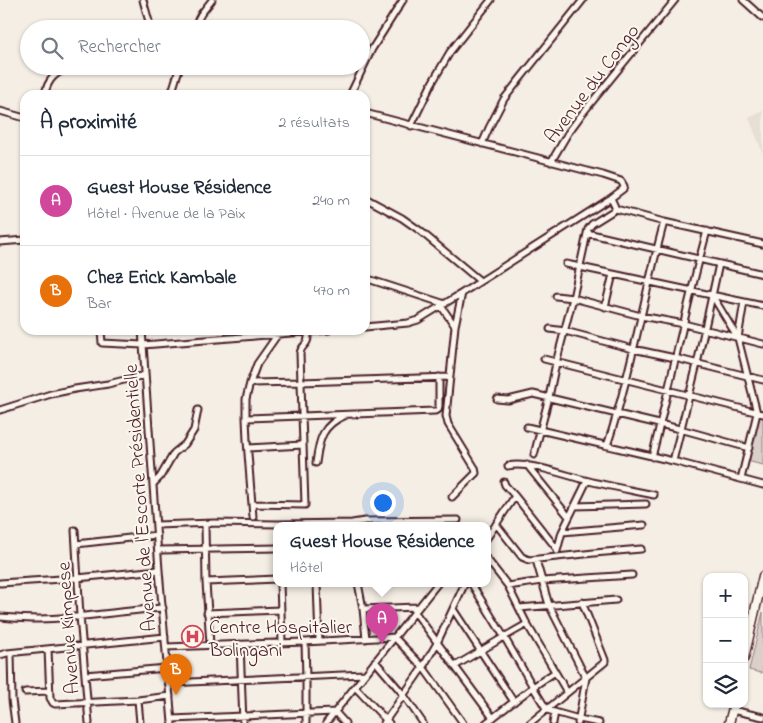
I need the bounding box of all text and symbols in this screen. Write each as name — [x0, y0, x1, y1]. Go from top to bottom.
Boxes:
street label: Avenue du Congo — [538, 19, 648, 151]
search box — [20, 20, 370, 75]
icon: search — [38, 34, 66, 62]
text: Rechercher — [78, 34, 161, 61]
text: À proximité — [40, 108, 137, 138]
text: 2 résultats — [278, 111, 350, 135]
text: Guest House Résidence — [87, 175, 271, 202]
text: A — [51, 189, 61, 213]
text: 240 m — [312, 189, 350, 213]
text: Hôtel · Avenue de la Paix — [87, 202, 246, 226]
text: Chez Erick Kambale — [87, 265, 236, 292]
text: B — [51, 279, 61, 303]
text: 470 m — [313, 279, 350, 303]
text: Bar — [87, 292, 111, 316]
street label: Avenue de l'Escorte Présidentielle — [118, 363, 165, 633]
your location — [370, 490, 396, 516]
popup — [273, 522, 491, 587]
text: Guest House Résidence — [290, 529, 474, 556]
text: Hôtel — [290, 556, 323, 580]
street label: Avenue Kimpese — [50, 561, 89, 695]
map controls — [703, 573, 748, 708]
button: + — [703, 573, 748, 618]
pin: A — [366, 603, 398, 644]
place label: Centre Hospitalier Bolingani — [208, 614, 353, 667]
button: − — [703, 618, 748, 663]
hospital icon: Centre Hospitalier Bolingani — [181, 625, 205, 649]
pin: B — [160, 654, 192, 695]
button: layers — [703, 663, 748, 708]

